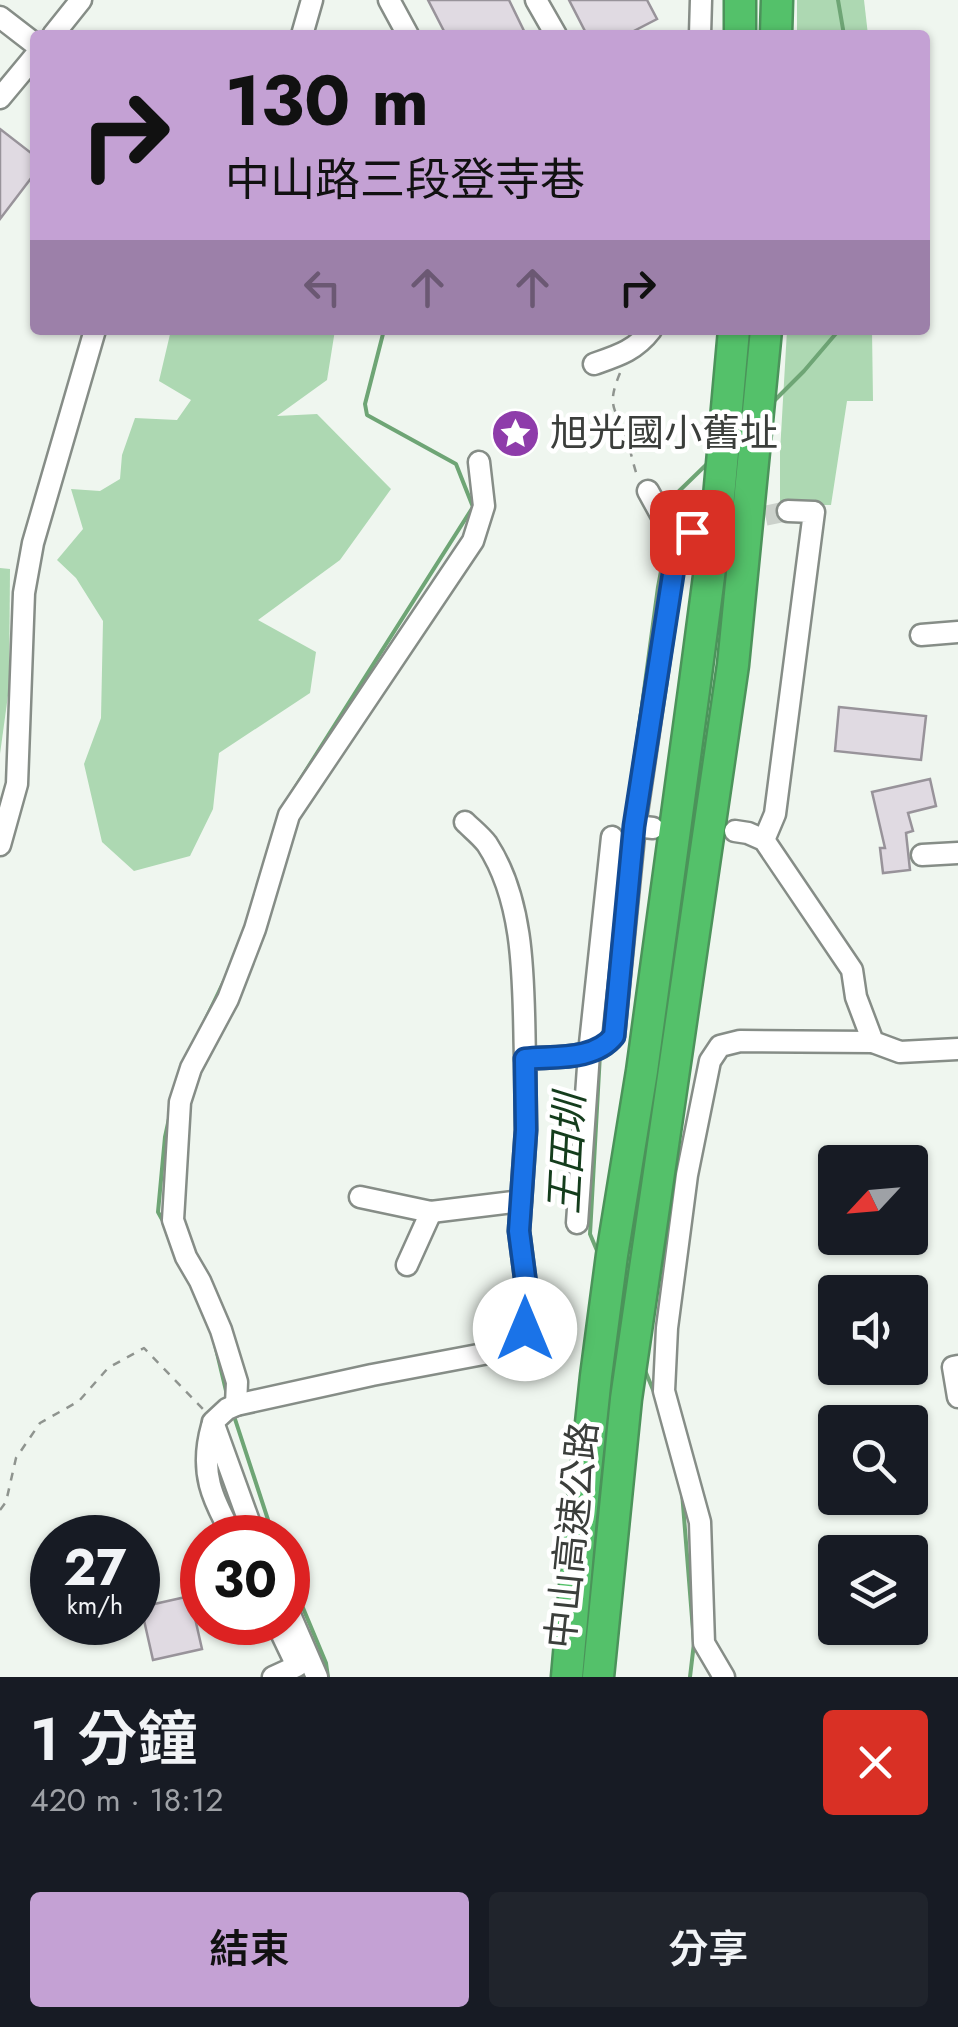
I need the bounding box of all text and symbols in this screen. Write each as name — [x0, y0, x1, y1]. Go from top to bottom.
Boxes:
text: 130 m — [225, 50, 429, 151]
icon: right — [60, 70, 190, 200]
text: 中山路三段登寺巷 — [225, 147, 585, 212]
icon: left — [295, 260, 350, 315]
icon: ahead — [400, 260, 455, 315]
icon: ahead — [505, 260, 560, 315]
icon: right — [610, 260, 665, 315]
place label: 旭光國小舊址 — [550, 405, 778, 460]
place icon: 旭光國小舊址 — [489, 407, 541, 459]
pin — [650, 490, 735, 575]
icon: arrive — [665, 505, 720, 560]
water label: 王田圳 — [535, 1088, 599, 1215]
north arrow — [818, 1145, 928, 1255]
map controls — [818, 1145, 928, 1645]
button: sound — [818, 1275, 928, 1385]
position arrow — [473, 1277, 577, 1381]
button: search — [818, 1405, 928, 1515]
street label: 中山高速公路 — [532, 1419, 611, 1651]
speed limit sign: 30 — [180, 1515, 310, 1645]
text: 27 — [64, 1531, 126, 1604]
button: layers — [818, 1535, 928, 1645]
text: km/h — [67, 1587, 123, 1623]
text: 1 分鐘 — [30, 1696, 197, 1783]
button: close — [823, 1710, 928, 1815]
text: 420 m · 18:12 — [30, 1777, 224, 1823]
button: 結束 — [30, 1892, 469, 2007]
button: 分享 — [489, 1892, 928, 2007]

